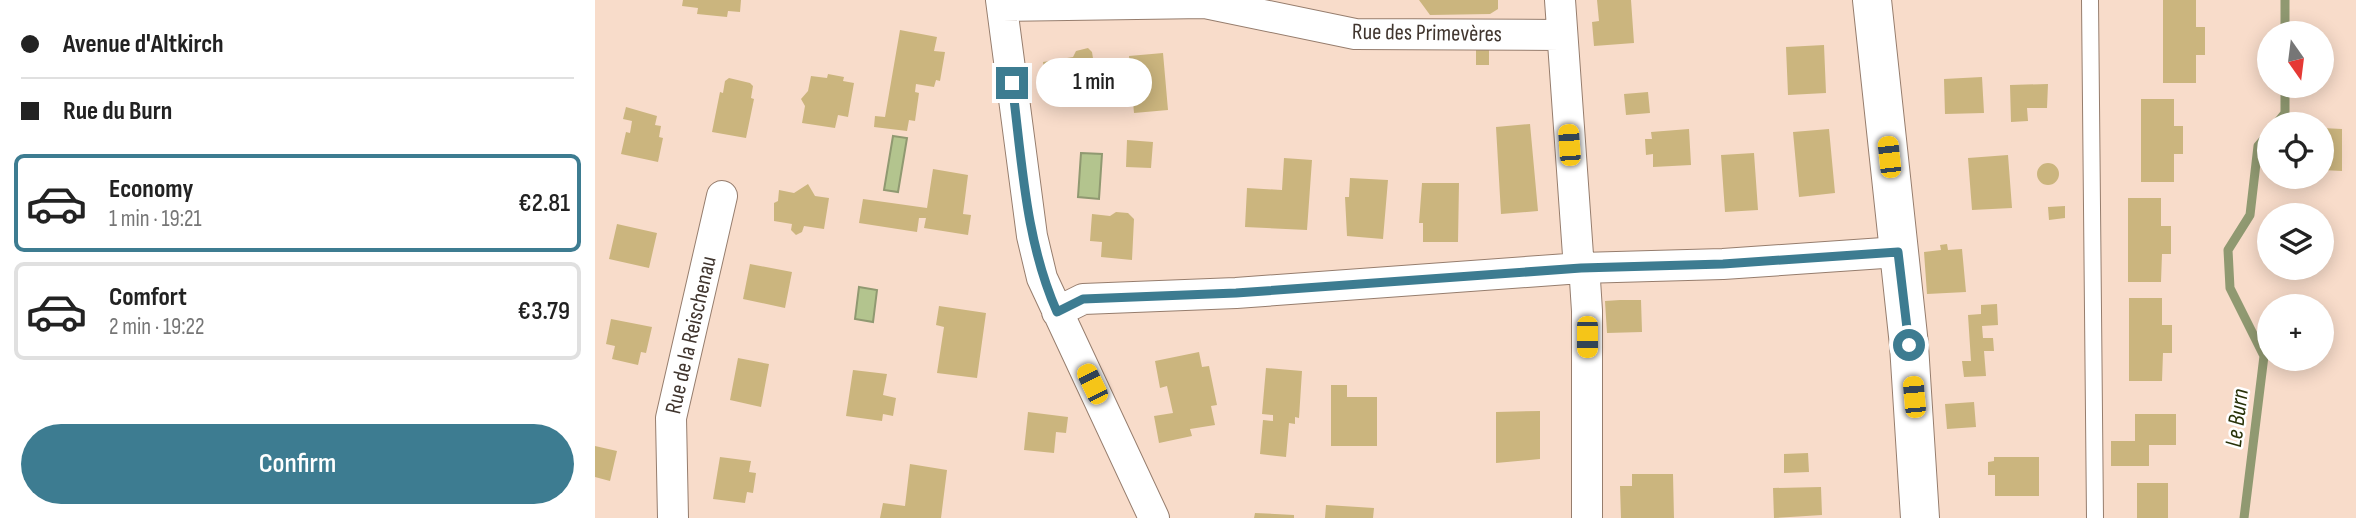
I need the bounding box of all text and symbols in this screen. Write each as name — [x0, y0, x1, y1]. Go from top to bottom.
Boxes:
street label: Rue des Primevères — [1352, 18, 1502, 48]
north arrow — [2257, 21, 2335, 98]
map controls — [2257, 21, 2334, 371]
text: Avenue d'Altkirch — [63, 29, 224, 60]
callout: 1 min — [1037, 58, 1152, 108]
route end — [996, 67, 1028, 99]
text: 1 min — [1073, 68, 1115, 96]
text: Rue du Burn — [63, 96, 172, 127]
button: locate — [2257, 112, 2334, 189]
car — [1558, 123, 1581, 167]
car — [1877, 135, 1902, 179]
icon: car — [25, 172, 88, 235]
text: Economy — [109, 174, 193, 205]
text: €2.81 — [518, 188, 570, 219]
button: layers — [2257, 203, 2334, 280]
text: 1 min · 19:21 — [109, 205, 202, 233]
street label: Rue de la Reischenau — [659, 253, 723, 417]
icon: car — [25, 280, 88, 343]
text: Comfort — [109, 282, 187, 313]
button: + — [2257, 294, 2334, 371]
text: €3.79 — [517, 296, 570, 327]
text: 2 min · 19:22 — [109, 313, 204, 341]
car — [1577, 316, 1598, 358]
route start — [1893, 329, 1925, 361]
car — [1074, 361, 1111, 407]
car — [1902, 375, 1927, 419]
water label: Le Burn — [2219, 387, 2255, 449]
button: Confirm — [21, 424, 574, 504]

